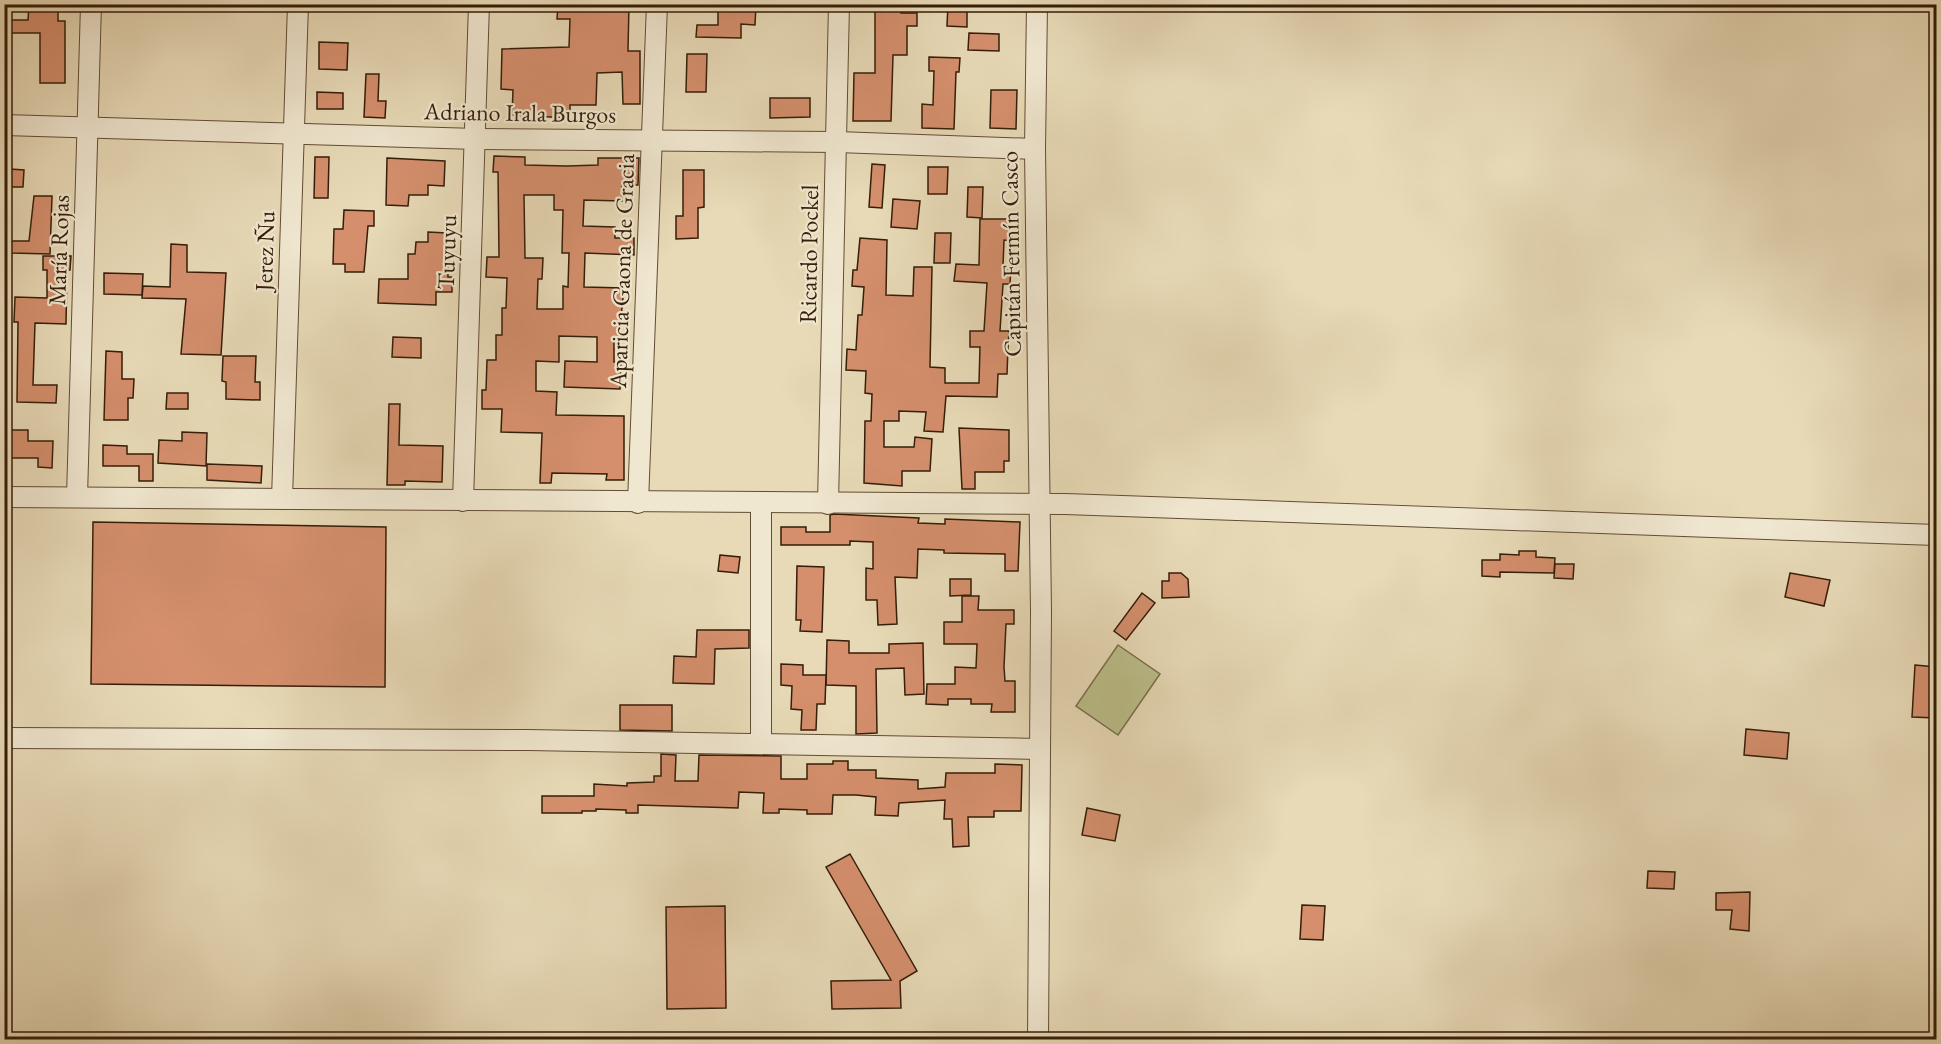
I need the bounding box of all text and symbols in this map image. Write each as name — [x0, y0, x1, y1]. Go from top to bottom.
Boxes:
street label: Adriano Irala Burgos — [423, 95, 616, 130]
street label: Capitán Fermín Casco — [993, 151, 1028, 357]
street label: Aparicia Gaona de Gracia — [602, 153, 641, 390]
street label: Ricardo Pockel — [792, 184, 825, 324]
street label: María Rojas — [41, 194, 76, 306]
street label: Jerez Ñu — [248, 210, 281, 294]
street label: Tuyuyu — [430, 214, 463, 290]

